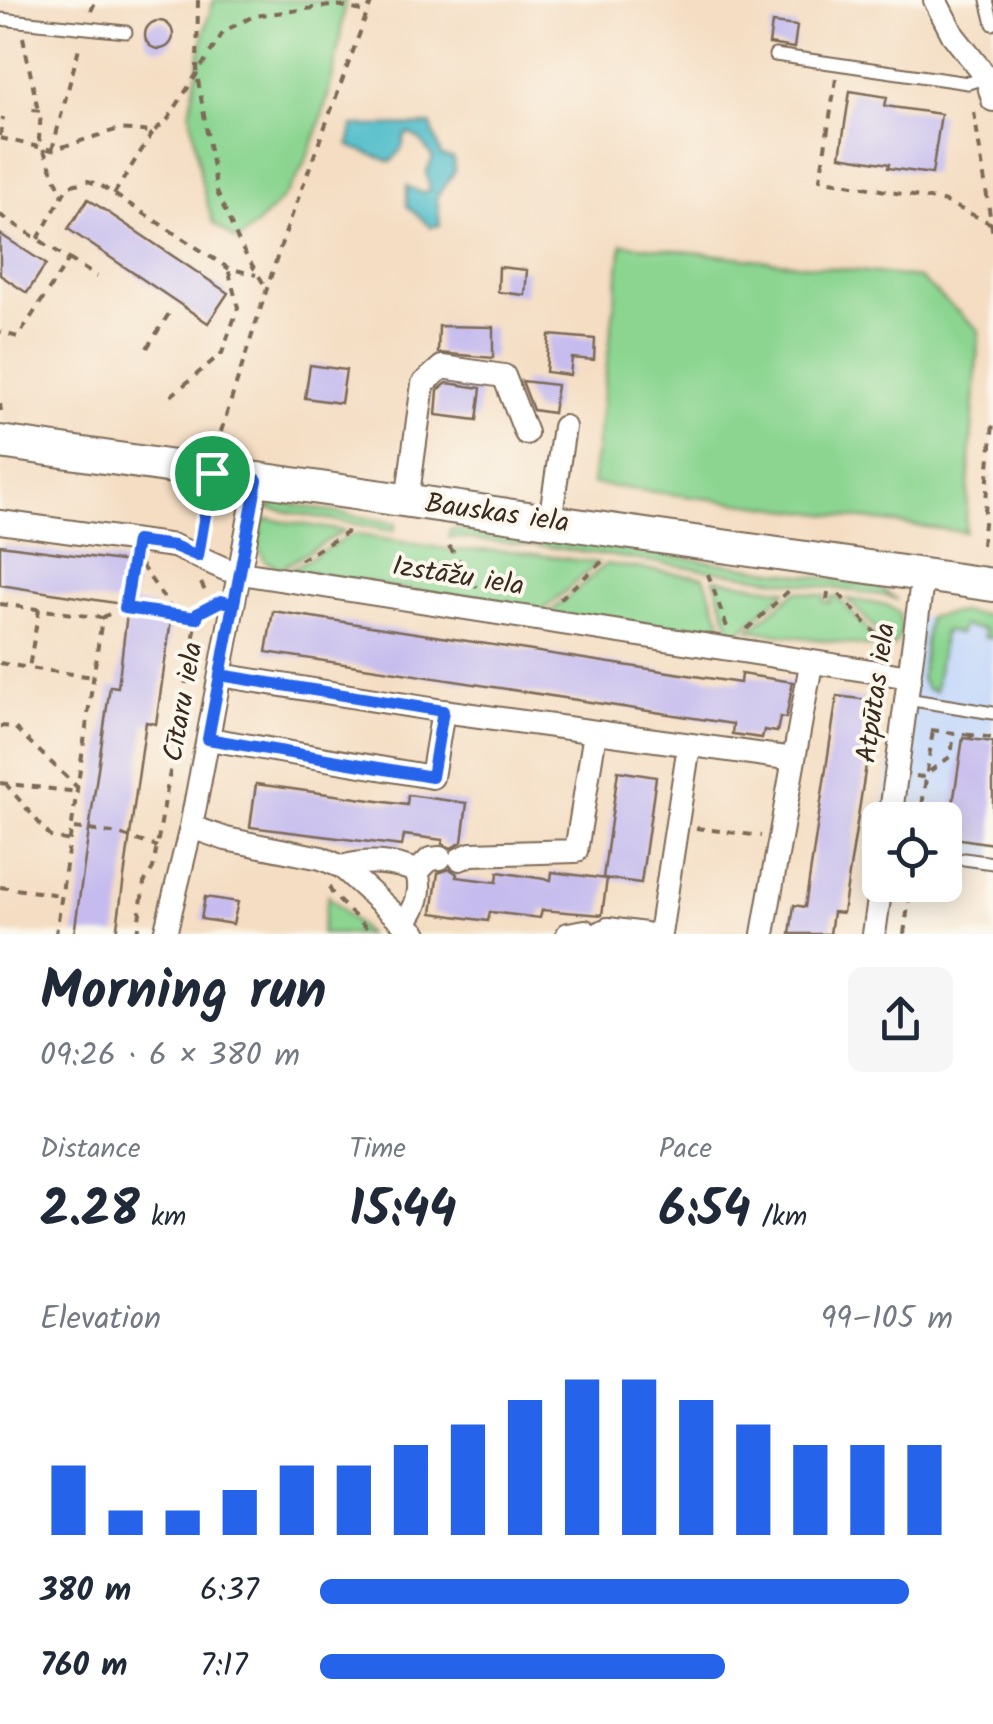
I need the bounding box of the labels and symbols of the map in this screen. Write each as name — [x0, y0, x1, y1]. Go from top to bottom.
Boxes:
pin — [170, 431, 255, 516]
street label: Bauskas iela — [422, 482, 572, 546]
street label: Izstāžu iela — [389, 544, 527, 610]
street label: Atpūtas iela — [845, 620, 909, 766]
street label: Cītaru iela — [151, 639, 217, 765]

